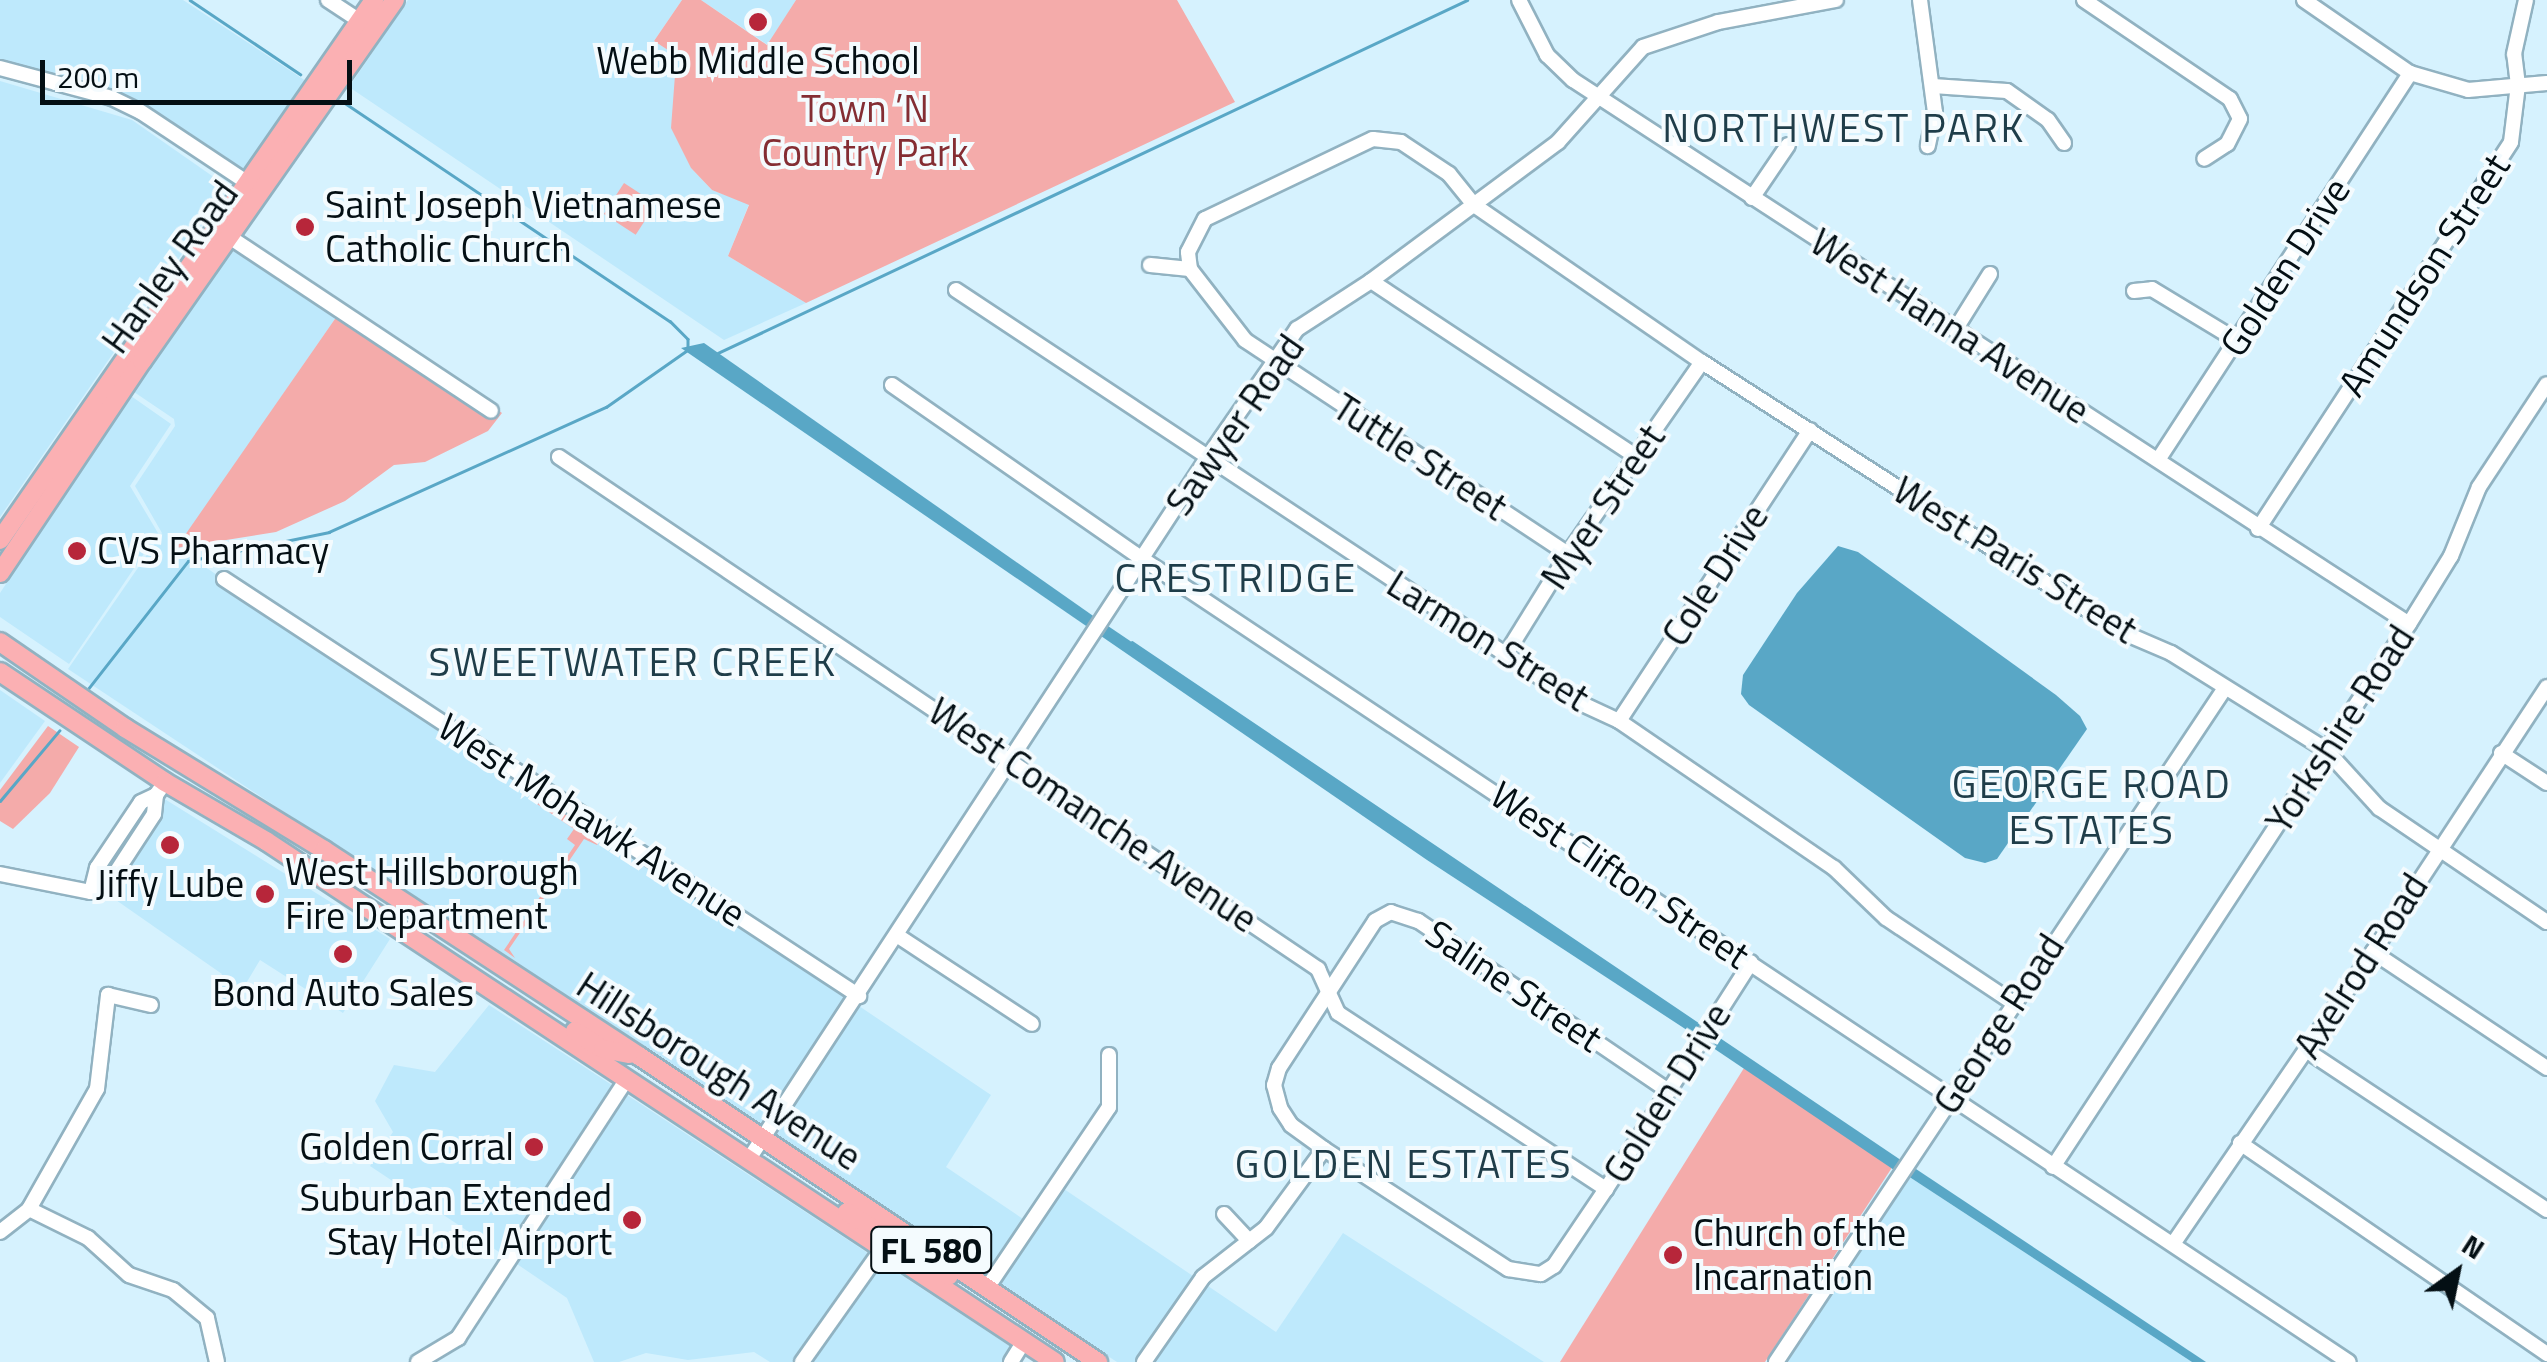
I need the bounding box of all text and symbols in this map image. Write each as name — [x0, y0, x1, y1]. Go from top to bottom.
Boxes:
marker: Webb Middle School — [747, 11, 769, 33]
place label: Webb Middle School — [596, 38, 920, 84]
scale bar — [45, 40, 358, 102]
text: 200 m — [57, 54, 139, 100]
park label: Town ’N Country Park — [762, 86, 968, 175]
district label: NORTHWEST PARK — [1662, 104, 2026, 152]
street label: Amundson Street — [2329, 145, 2519, 405]
street label: Golden Drive — [2210, 169, 2360, 365]
street label: Hanley Road — [92, 172, 248, 362]
place label: Saint Joseph Vietnamese Catholic Church — [325, 182, 722, 272]
marker: Saint Joseph Vietnamese Catholic Church — [294, 216, 316, 238]
street label: West Hanna Avenue — [1802, 219, 2098, 433]
street label: Sawyer Road — [1156, 326, 1314, 524]
street label: Tuttle Street — [1325, 384, 1515, 530]
street label: Myer Street — [1531, 416, 1675, 598]
street label: West Paris Street — [1885, 467, 2145, 653]
street label: Cole Drive — [1652, 496, 1778, 654]
place label: CVS Pharmacy — [97, 528, 329, 574]
marker: CVS Pharmacy — [66, 540, 88, 562]
district label: CRESTRIDGE — [1114, 554, 1358, 602]
street label: Larmon Street — [1379, 561, 1597, 721]
street label: Yorkshire Road — [2256, 617, 2424, 841]
district label: SWEETWATER CREEK — [429, 638, 837, 686]
street label: West Comanche Avenue — [920, 688, 1266, 942]
street label: West Mohawk Avenue — [430, 704, 754, 936]
district label: GEORGE ROAD ESTATES — [1952, 760, 2232, 854]
street label: West Clifton Street — [1482, 772, 1758, 978]
marker: Jiffy Lube — [159, 834, 181, 856]
place label: West Hillsborough Fire Department — [285, 849, 579, 938]
place label: Jiffy Lube — [96, 861, 244, 907]
street label: Axelrod Road — [2284, 865, 2438, 1067]
marker: West Hillsborough Fire Department — [254, 883, 276, 905]
street label: Saline Street — [1417, 910, 1611, 1062]
street label: George Road — [1924, 926, 2074, 1122]
marker: Bond Auto Sales — [332, 943, 354, 965]
street label: Hillsborough Avenue — [568, 962, 870, 1180]
place label: Bond Auto Sales — [212, 970, 474, 1016]
street label: Golden Drive — [1594, 995, 1740, 1191]
place label: Golden Corral — [299, 1124, 514, 1170]
marker: Golden Corral — [523, 1136, 545, 1158]
district label: GOLDEN ESTATES — [1235, 1140, 1573, 1188]
place label: Suburban Extended Stay Hotel Airport — [300, 1175, 612, 1264]
marker: Suburban Extended Stay Hotel Airport — [621, 1209, 643, 1231]
place label: Church of the Incarnation — [1693, 1210, 1906, 1300]
road number: FL 580 — [868, 1220, 994, 1280]
north arrow — [2407, 1222, 2507, 1322]
text: N — [2454, 1223, 2493, 1270]
marker: Church of the Incarnation — [1662, 1244, 1684, 1266]

